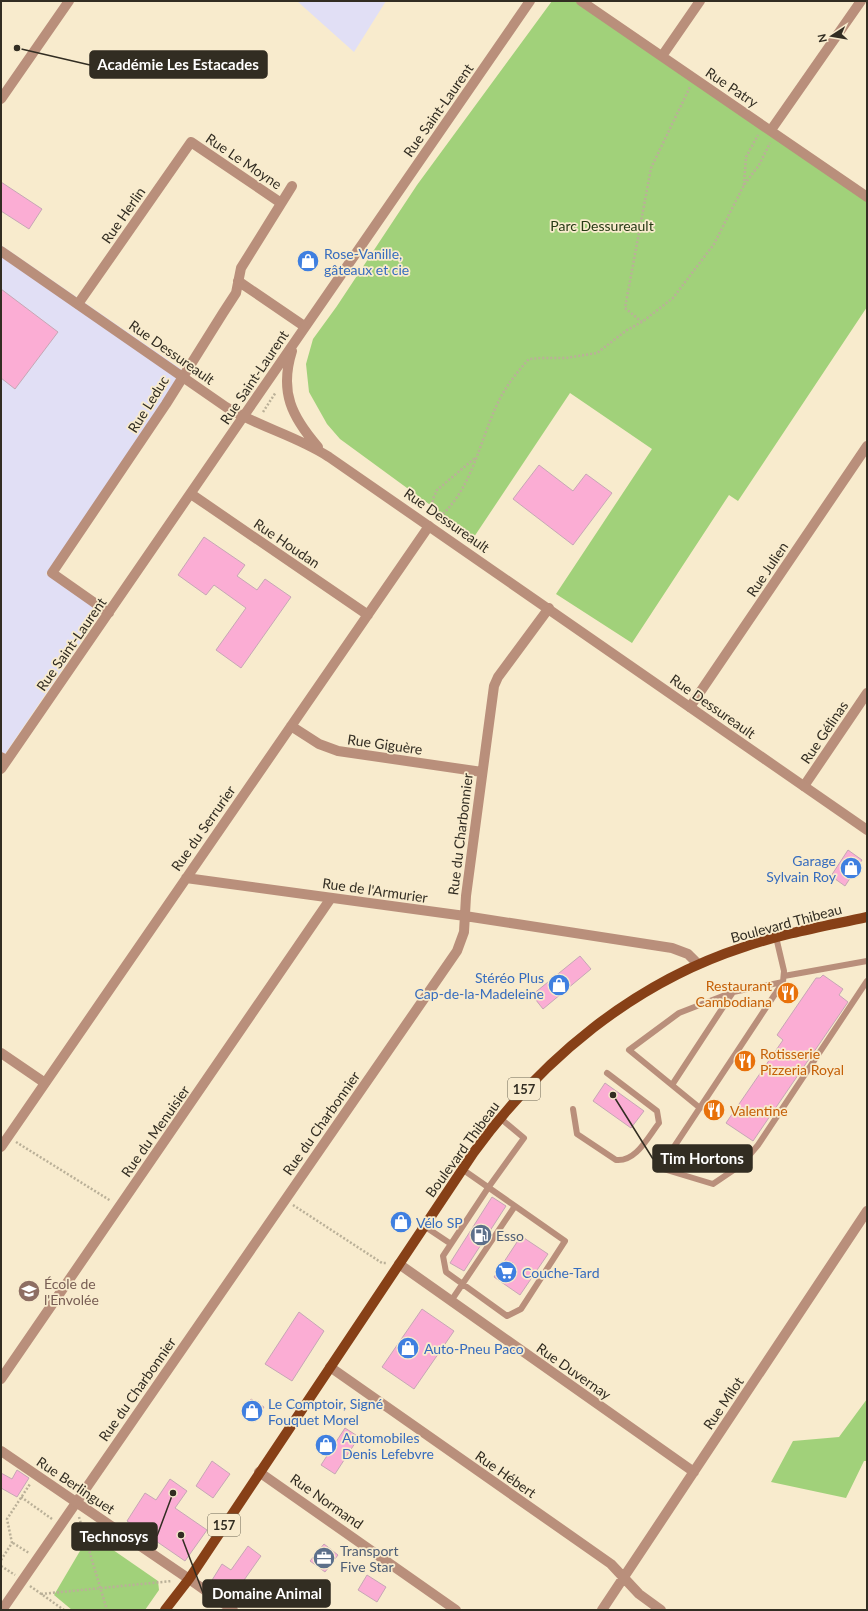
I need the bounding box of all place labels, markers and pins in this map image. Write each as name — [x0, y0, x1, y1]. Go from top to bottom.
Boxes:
callout: Académie Les Estacades — [90, 51, 267, 78]
place label: Rose-Vanille, gâteaux et cie — [324, 245, 409, 278]
shop icon: Rose-Vanille, gâteaux et cie — [295, 248, 321, 274]
place label: Garage Sylvain Roy — [766, 852, 837, 885]
shop icon: Garage Sylvain Roy — [838, 855, 864, 881]
place label: Stéréo Plus Cap-de-la-Madeleine — [415, 969, 544, 1002]
shop icon: Stéréo Plus Cap-de-la-Madeleine — [546, 972, 572, 998]
place label: Restaurant Cambodiana — [695, 977, 772, 1010]
restaurant icon: Restaurant Cambodiana — [775, 980, 801, 1006]
place label: Rotisserie Pizzeria Royal — [760, 1045, 844, 1078]
restaurant icon: Rotisserie Pizzeria Royal — [732, 1048, 758, 1074]
restaurant icon: Valentine — [701, 1097, 727, 1123]
place label: Valentine — [730, 1102, 788, 1119]
callout: Tim Hortons — [653, 1145, 752, 1172]
shop icon: Vélo SP — [388, 1209, 414, 1235]
place label: Vélo SP — [416, 1214, 463, 1231]
fuel station icon: Esso — [468, 1222, 494, 1248]
place label: Esso — [496, 1227, 524, 1244]
supermarket icon: Couche-Tard — [493, 1259, 519, 1285]
place label: Couche-Tard — [522, 1264, 599, 1281]
place label: École de l'Envolée — [44, 1275, 99, 1308]
school or university icon: École de l'Envolée — [16, 1278, 42, 1304]
shop icon: Auto-Pneu Paco — [395, 1335, 421, 1361]
place label: Auto-Pneu Paco — [424, 1340, 524, 1357]
place label: Le Comptoir, Signé Fouquet Morel — [268, 1395, 383, 1428]
shop icon: Le Comptoir, Signé Fouquet Morel — [239, 1398, 265, 1424]
place label: Automobiles Denis Lefebvre — [342, 1429, 434, 1462]
shop icon: Automobiles Denis Lefebvre — [313, 1432, 339, 1458]
callout: Technosys — [72, 1523, 157, 1550]
place label: Transport Five Star — [340, 1542, 398, 1575]
office icon: Transport Five Star — [311, 1545, 337, 1571]
callout: Domaine Animal — [203, 1580, 330, 1607]

